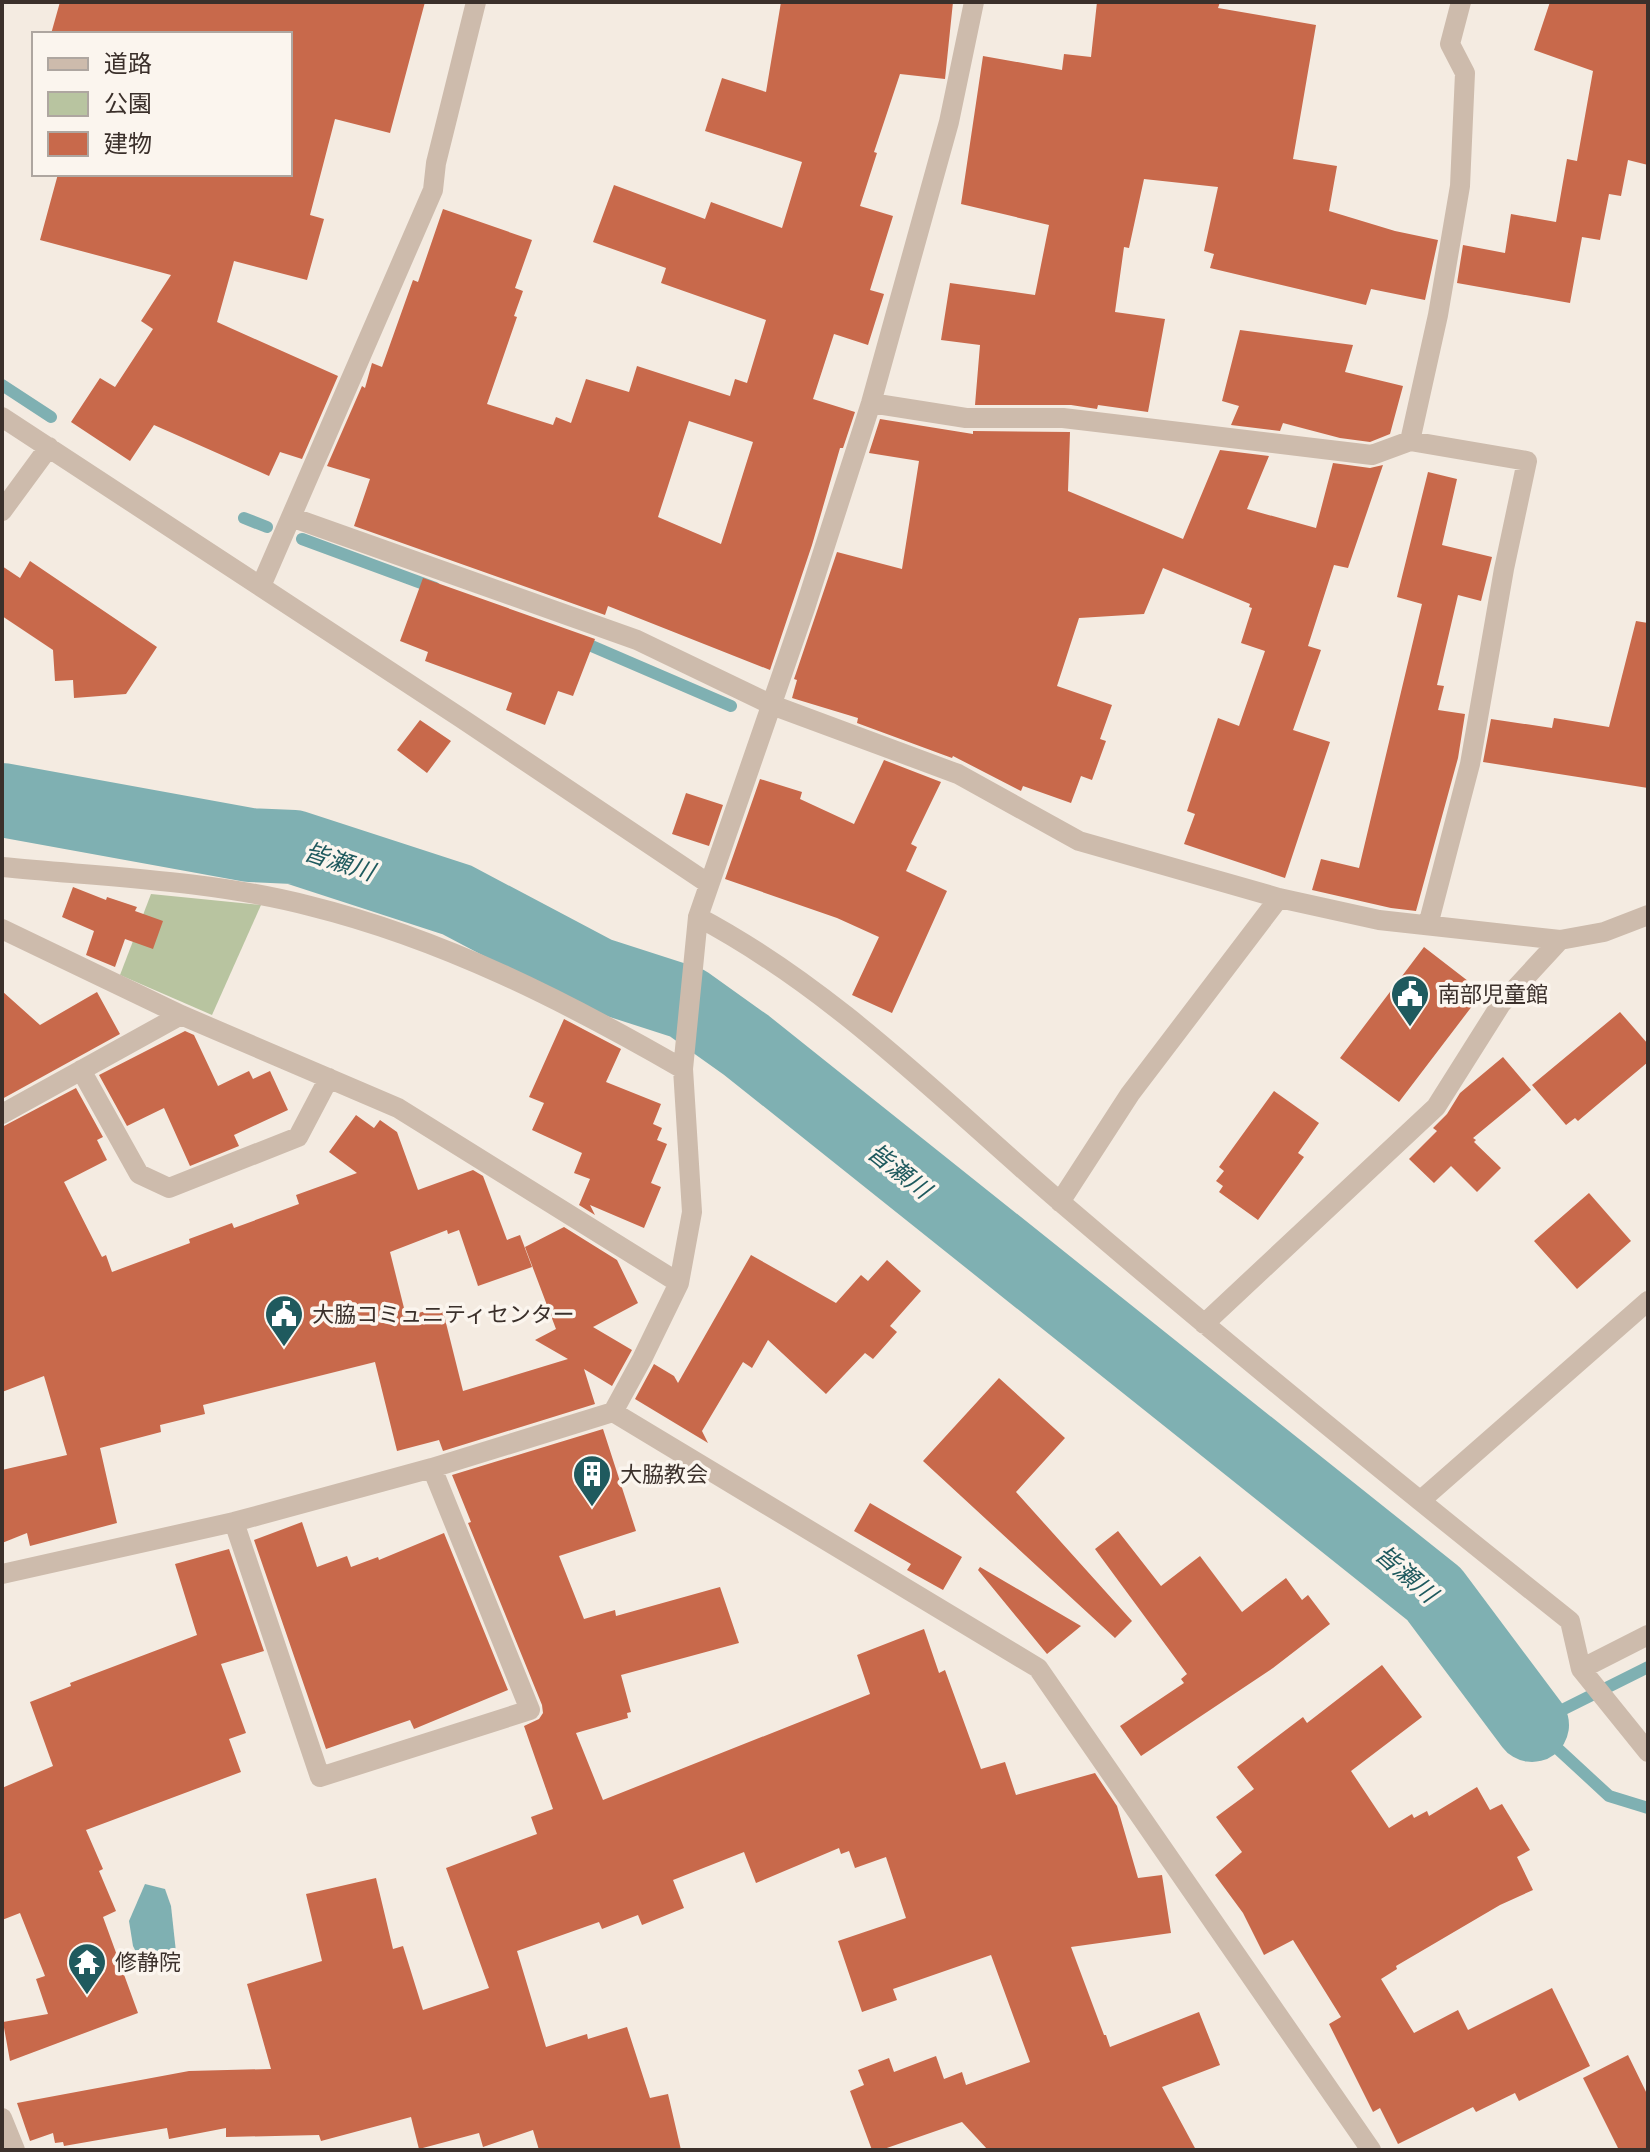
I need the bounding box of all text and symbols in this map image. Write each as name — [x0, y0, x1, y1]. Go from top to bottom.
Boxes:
legend — [32, 32, 292, 176]
text: 道路 — [104, 46, 152, 79]
text: 公園 — [104, 86, 152, 119]
text: 建物 — [104, 126, 152, 159]
water label: 皆瀬川 — [300, 834, 382, 888]
public building icon: 南部児童館 — [1389, 973, 1431, 1028]
place label: 南部児童館 — [1438, 979, 1548, 1009]
water label: 皆瀬川 — [861, 1135, 941, 1207]
public building icon: 大脇コミュニティセンター — [263, 1293, 305, 1348]
place label: 大脇コミュニティセンター — [312, 1299, 575, 1329]
building icon: 大脇教会 — [571, 1453, 613, 1508]
place label: 大脇教会 — [620, 1459, 708, 1489]
water label: 皆瀬川 — [1369, 1537, 1447, 1611]
temple icon: 修静院 — [66, 1941, 108, 1996]
place label: 修静院 — [115, 1947, 181, 1977]

